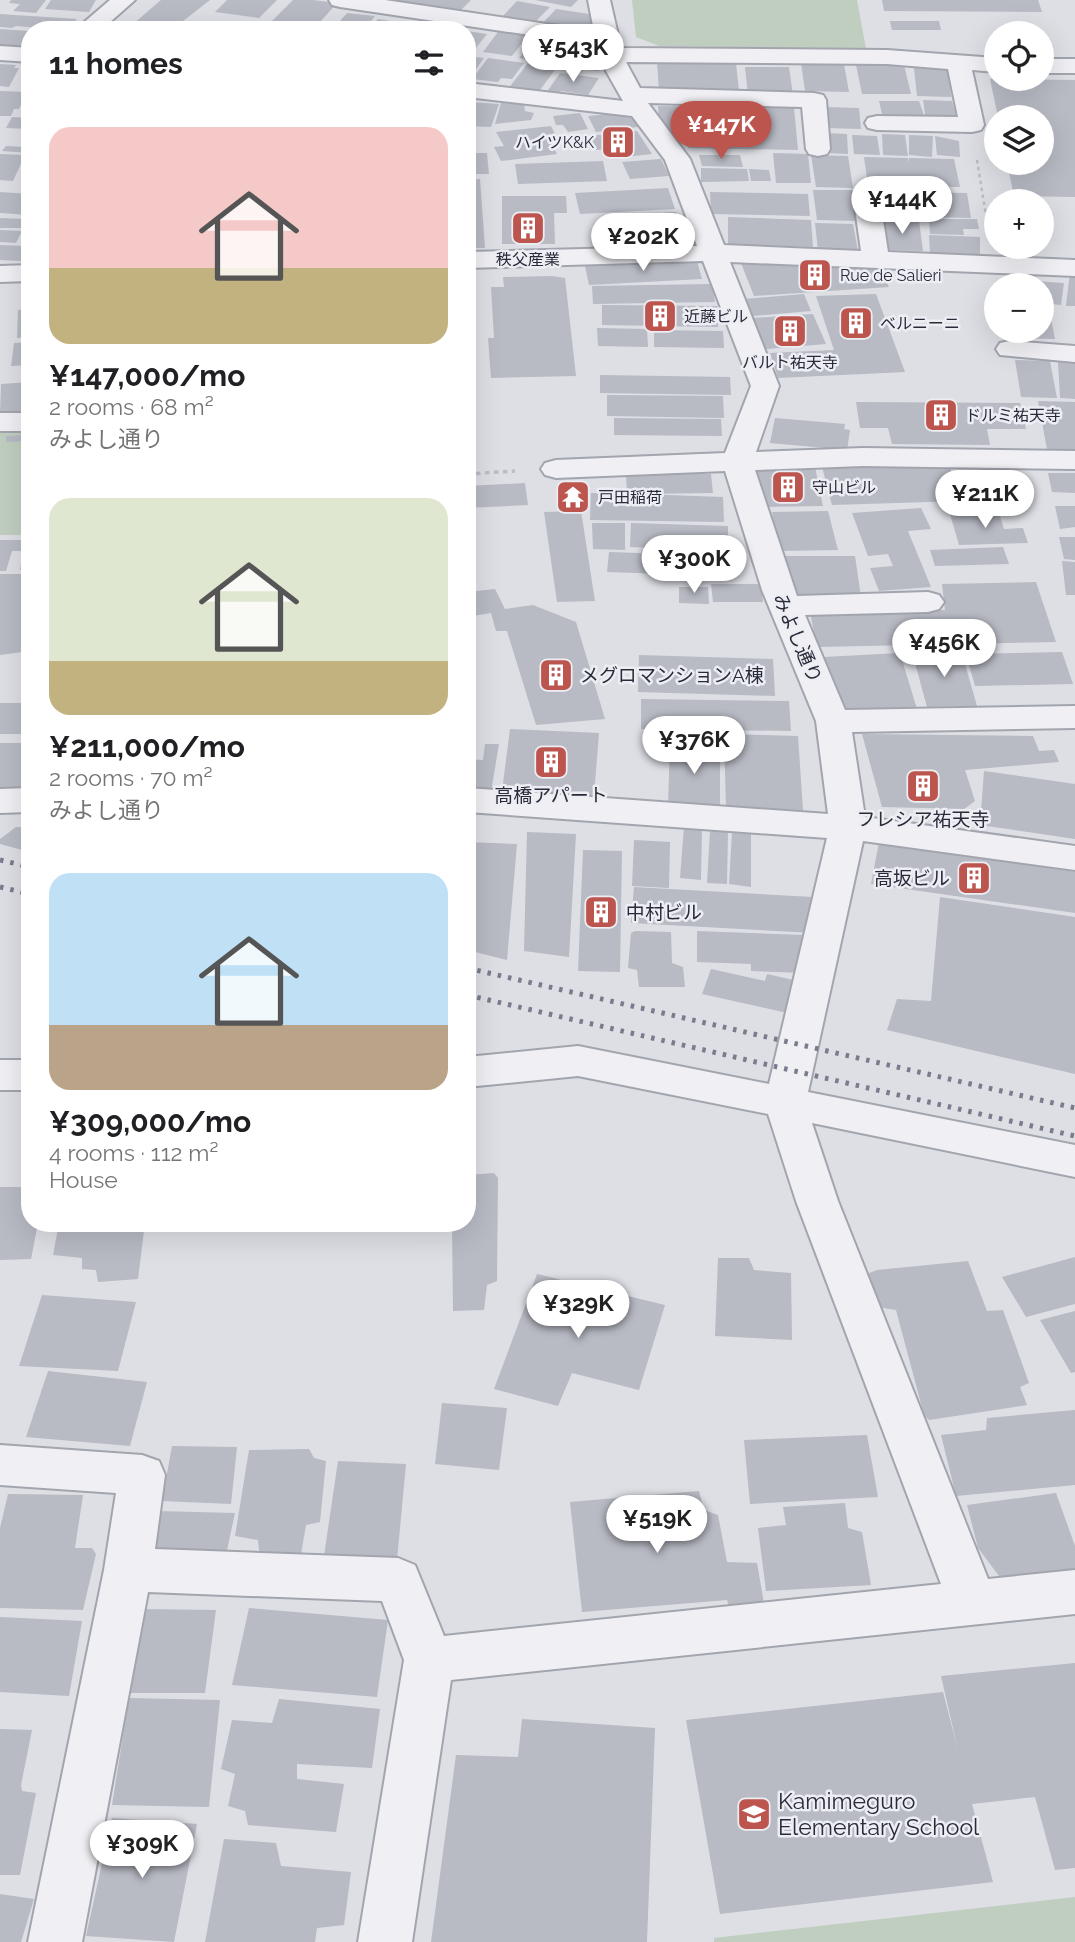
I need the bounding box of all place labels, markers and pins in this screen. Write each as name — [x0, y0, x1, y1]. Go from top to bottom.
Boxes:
pin: ¥543K — [524, 24, 622, 84]
pin: ¥147K — [672, 102, 770, 161]
building icon: ハイツK&K — [599, 123, 637, 161]
place label: ハイツK&K — [515, 133, 595, 152]
pin: ¥144K — [853, 176, 951, 236]
building icon: 秩父産業 — [509, 209, 547, 247]
pin: ¥202K — [594, 214, 692, 273]
place label: 秩父産業 — [496, 250, 560, 269]
building icon: Rue de Salieri — [796, 256, 834, 294]
place label: Rue de Salieri — [840, 266, 942, 285]
building icon: 近藤ビル — [641, 297, 679, 335]
building icon: ベルニーニ — [837, 304, 875, 342]
place label: 近藤ビル — [684, 307, 748, 326]
building icon: バルト祐天寺 — [771, 312, 809, 350]
place label: ベルニーニ — [880, 314, 960, 333]
place label: バルト祐天寺 — [742, 353, 838, 372]
building icon: ドルミ祐天寺 — [922, 396, 960, 434]
place label: ドルミ祐天寺 — [965, 406, 1061, 425]
building icon: 守山ビル — [769, 468, 807, 506]
pin: ¥211K — [936, 470, 1034, 530]
temple icon: 戸田稲荷 — [554, 478, 592, 516]
place label: 守山ビル — [812, 478, 876, 497]
place label: 戸田稲荷 — [598, 488, 662, 507]
pin: ¥300K — [645, 536, 743, 595]
pin: ¥456K — [895, 620, 993, 679]
building icon: メグロマンションA棟 — [537, 656, 575, 694]
place label: メグロマンションA棟 — [580, 664, 764, 686]
pin: ¥376K — [645, 716, 743, 776]
building icon: 高橋アパート — [532, 743, 570, 781]
building icon: フレシア祐天寺 — [904, 767, 942, 805]
place label: 高橋アパート — [494, 784, 608, 806]
place label: フレシア祐天寺 — [856, 808, 990, 830]
building icon: 高坂ビル — [955, 859, 993, 897]
place label: 高坂ビル — [874, 867, 950, 889]
building icon: 中村ビル — [582, 893, 620, 931]
place label: 中村ビル — [626, 901, 702, 923]
pin: ¥329K — [529, 1280, 627, 1340]
pin: ¥519K — [608, 1496, 706, 1555]
place label: Kamimeguro Elementary School — [778, 1787, 980, 1840]
school or university icon: Kamimeguro Elementary School — [735, 1795, 773, 1833]
pin: ¥309K — [93, 1820, 191, 1880]

